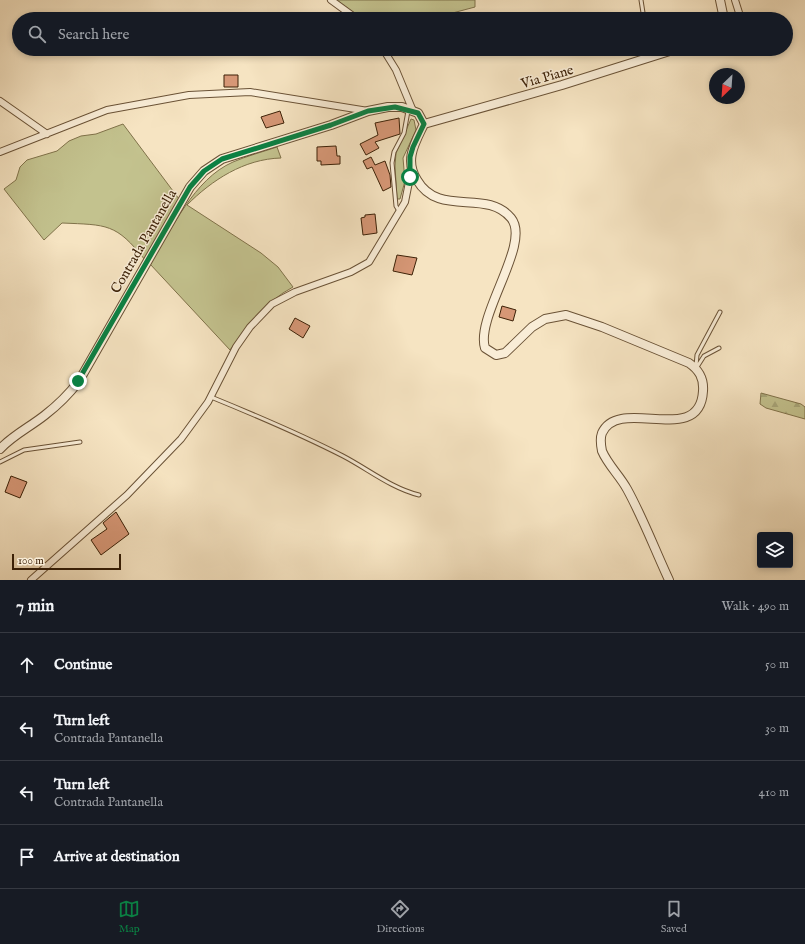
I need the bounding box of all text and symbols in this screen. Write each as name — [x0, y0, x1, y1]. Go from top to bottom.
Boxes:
search box — [12, 12, 793, 56]
icon: search — [26, 23, 48, 45]
text: Search here — [58, 25, 129, 44]
street label: Via Piane — [518, 61, 576, 93]
north arrow — [709, 68, 745, 104]
route start — [401, 168, 419, 186]
street label: Contrada Pantanella — [107, 185, 181, 297]
route end — [69, 372, 87, 390]
map controls — [757, 532, 793, 568]
button: layers — [757, 532, 793, 568]
scale bar — [12, 552, 121, 571]
text: 100 m — [18, 554, 44, 568]
text: 7 min — [16, 596, 54, 617]
text: Walk · 490 m — [721, 598, 789, 615]
icon: ahead — [16, 654, 38, 676]
text: Continue — [54, 655, 112, 674]
text: 50 m — [765, 656, 789, 673]
text: Turn left — [54, 711, 110, 730]
icon: left — [16, 718, 38, 740]
text: 30 m — [765, 720, 789, 737]
text: Contrada Pantanella — [54, 730, 163, 747]
text: Turn left — [54, 775, 110, 794]
icon: left — [16, 782, 38, 804]
text: 410 m — [759, 784, 789, 801]
text: Contrada Pantanella — [54, 794, 163, 811]
icon: arrive — [16, 846, 38, 868]
text: Arrive at destination — [54, 847, 180, 866]
tab: Map — [118, 898, 140, 936]
tab: Directions — [377, 898, 424, 936]
tab: Saved — [661, 898, 687, 936]

